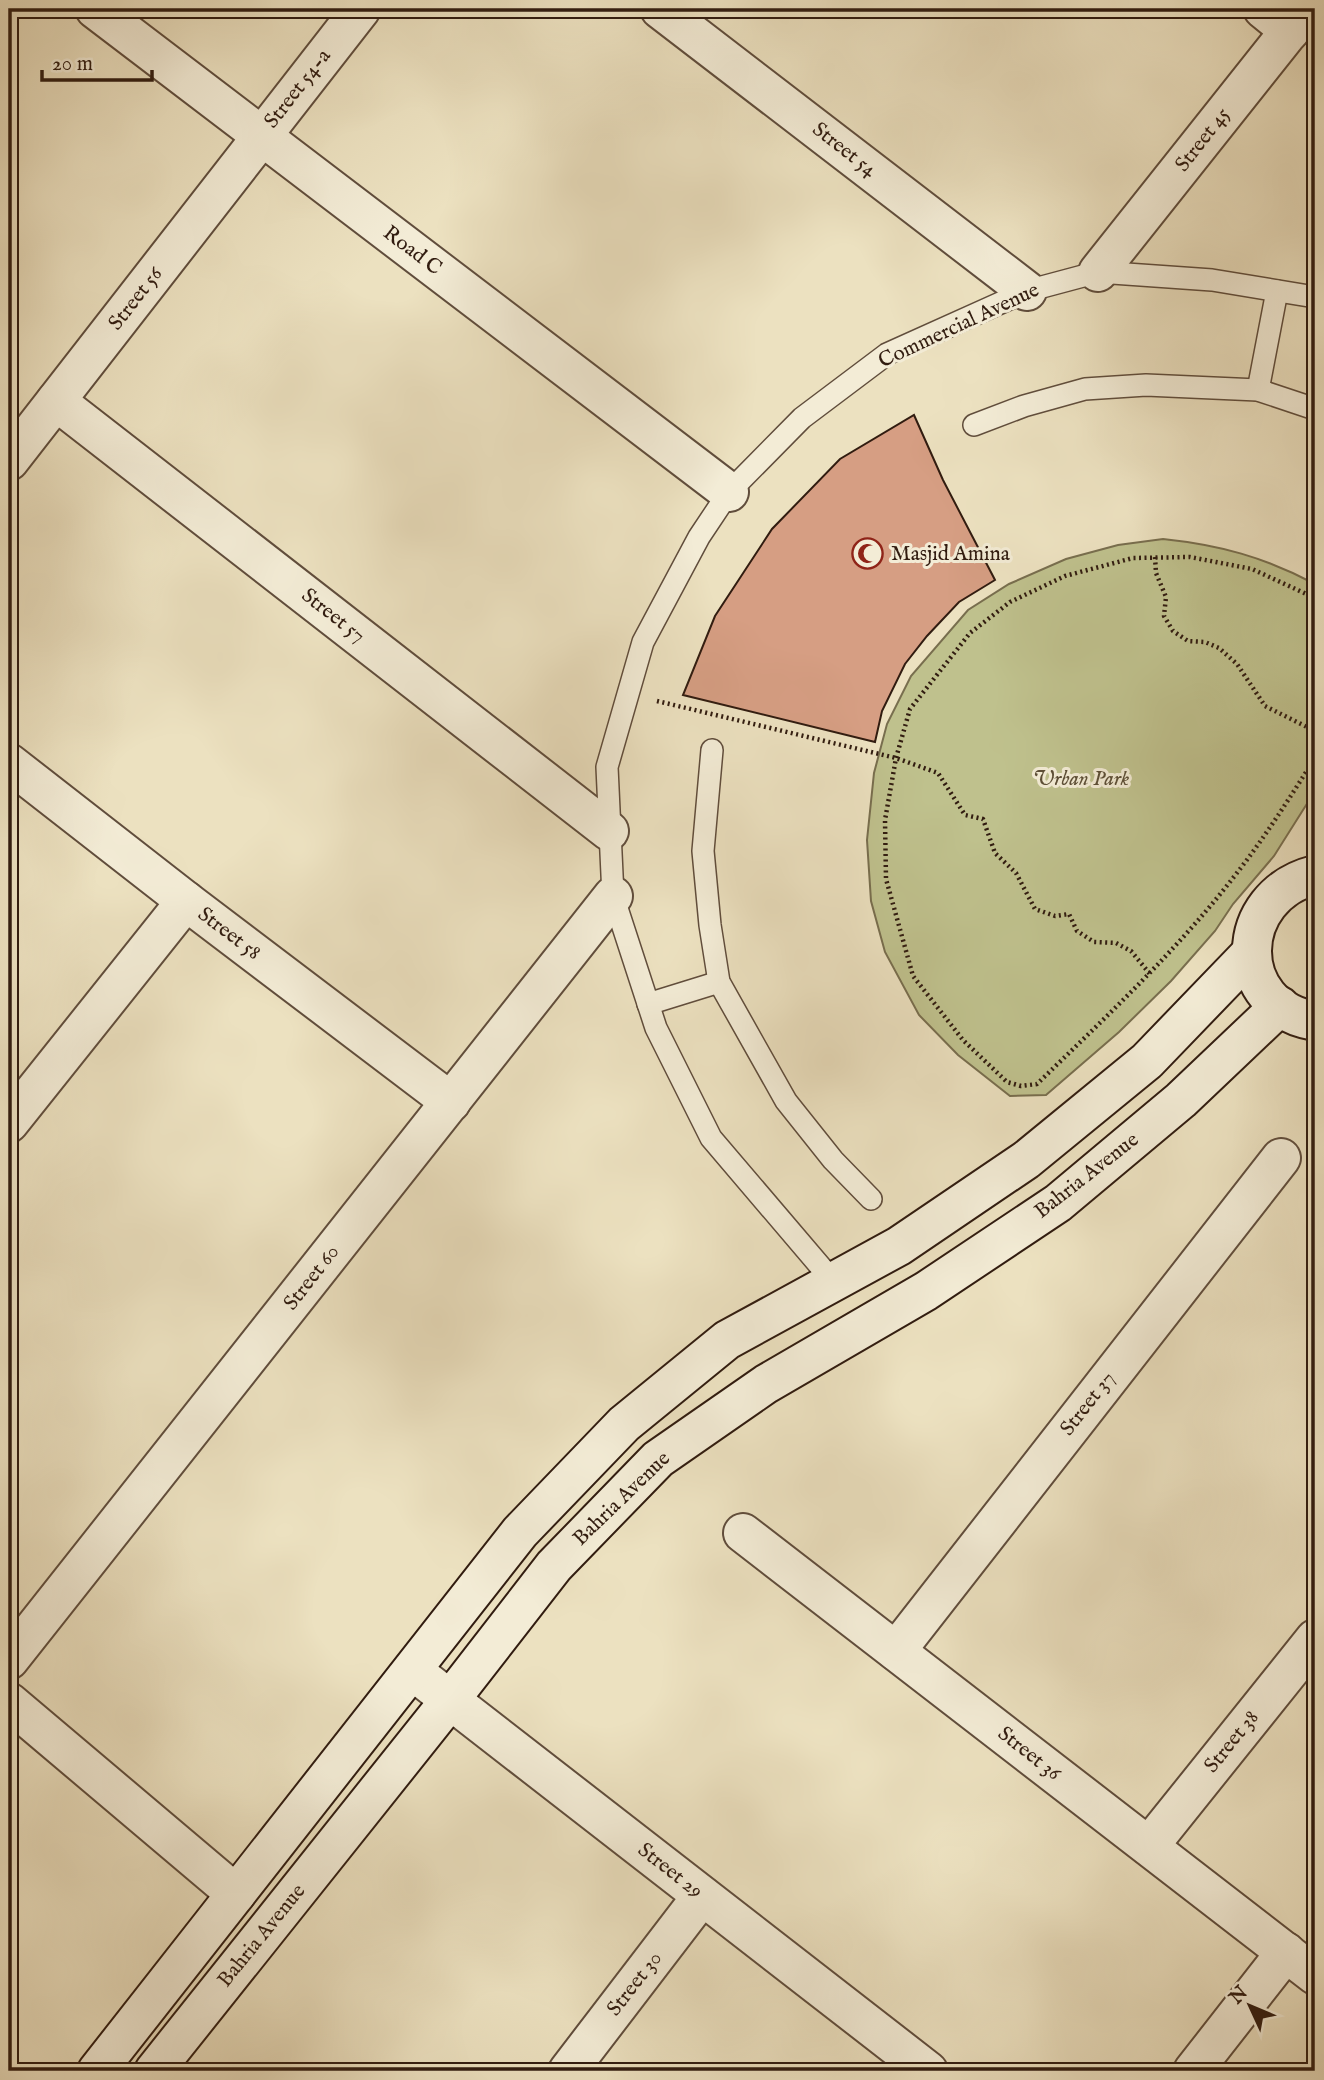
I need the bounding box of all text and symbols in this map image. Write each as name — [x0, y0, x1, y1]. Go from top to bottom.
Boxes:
scale bar — [42, 38, 152, 82]
street label: Street 54-a — [259, 43, 338, 134]
text: 20 m — [52, 51, 93, 78]
street label: Street 45 — [1169, 102, 1237, 178]
street label: Street 54 — [806, 116, 882, 184]
street label: Road C — [377, 220, 447, 282]
street label: Street 56 — [103, 261, 170, 336]
street label: Commercial Avenue — [874, 277, 1044, 375]
mosque icon: Masjid Amina — [851, 537, 885, 571]
place label: Masjid Amina — [891, 541, 1011, 568]
street label: Street 57 — [295, 583, 371, 649]
park label: Urban Park — [1033, 766, 1130, 793]
street label: Street 58 — [192, 901, 266, 967]
street label: Bahria Avenue — [1029, 1127, 1145, 1225]
street label: Street 60 — [278, 1240, 346, 1316]
street label: Street 37 — [1054, 1366, 1122, 1442]
street label: Bahria Avenue — [568, 1446, 677, 1552]
street label: Street 38 — [1199, 1705, 1265, 1779]
street label: Street 36 — [992, 1721, 1067, 1788]
street label: Street 29 — [632, 1837, 708, 1905]
street label: Bahria Avenue — [212, 1879, 312, 1993]
street label: Street 30 — [601, 1946, 669, 2022]
north arrow — [1216, 1972, 1286, 2042]
text: N — [1224, 1981, 1254, 2011]

